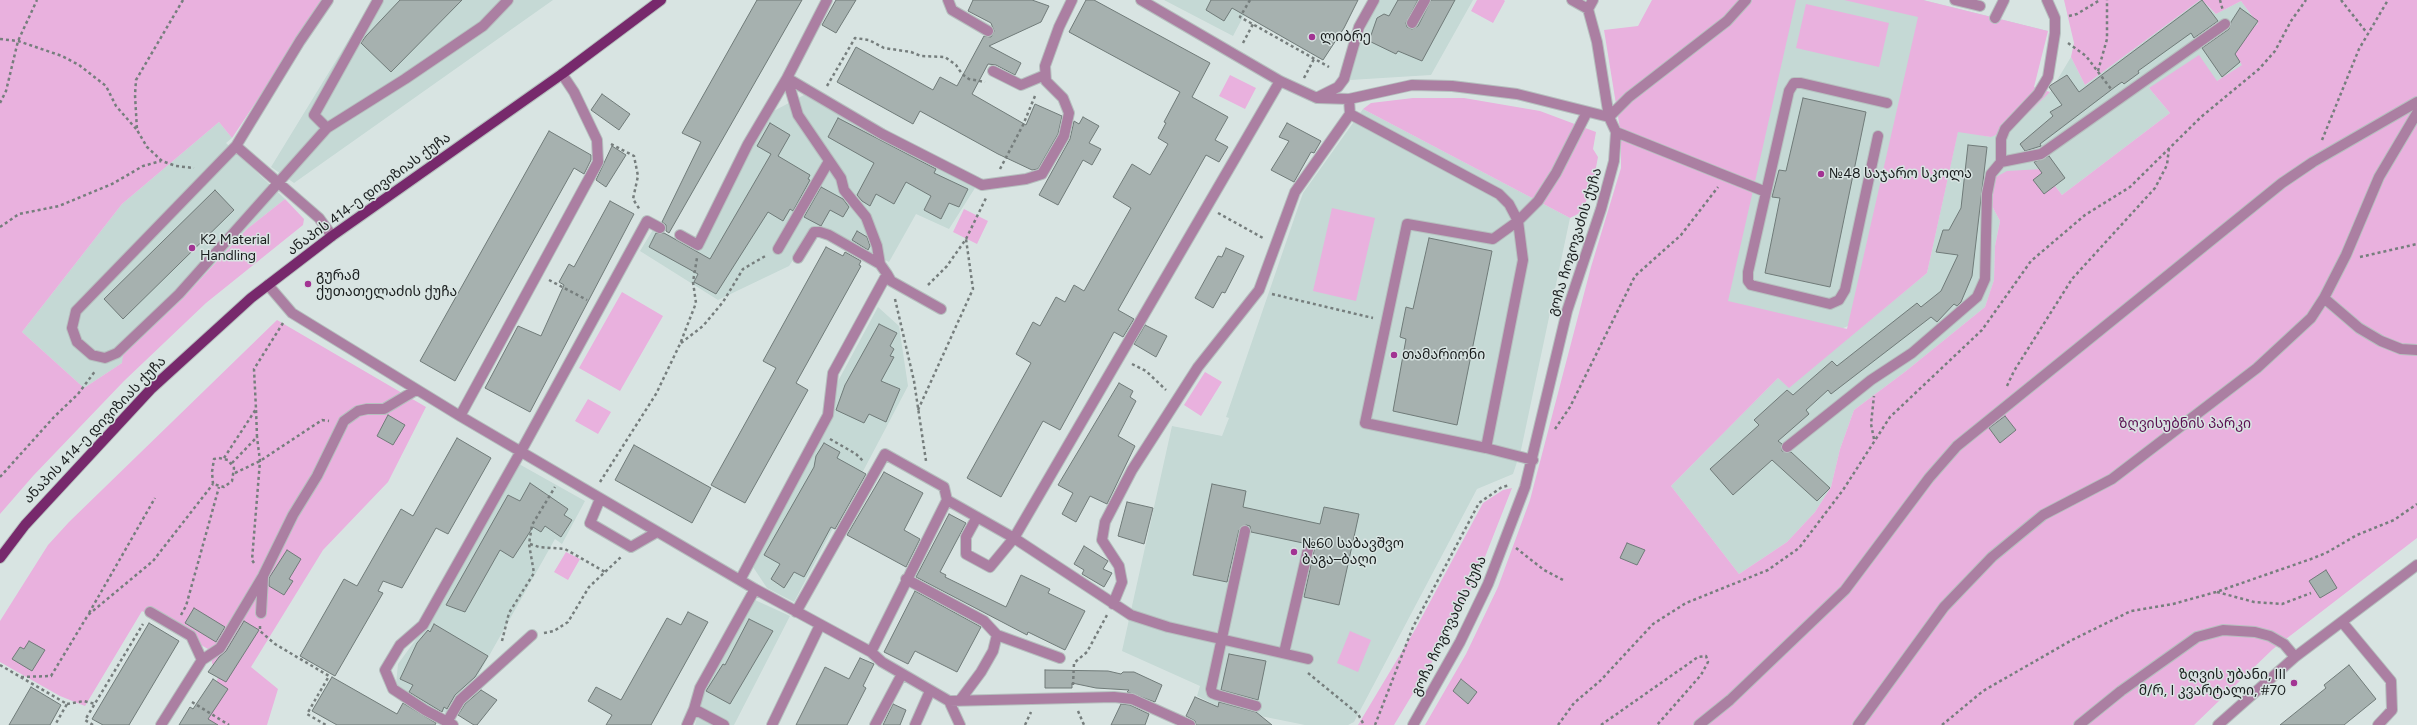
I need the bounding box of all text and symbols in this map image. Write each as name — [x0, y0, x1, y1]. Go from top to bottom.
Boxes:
place label: ლიბრე — [1320, 29, 1371, 45]
marker: ლიბრე — [1307, 32, 1317, 42]
street label: ანაპის 414-ე დივიზიას ქუჩა — [284, 129, 454, 259]
street label: გოჩა ჩოგოვაძის ქუჩა — [1544, 166, 1606, 318]
place label: №48 საჯარო სკოლა — [1829, 166, 1972, 182]
marker: №48 საჯარო სკოლა — [1816, 169, 1826, 179]
place label: K2 Material Handling — [200, 232, 270, 264]
marker: K2 Material Handling — [187, 243, 197, 253]
place label: გურამ ქუთათელაძის ქუჩა — [316, 268, 457, 300]
marker: გურამ ქუთათელაძის ქუჩა — [303, 279, 313, 289]
place label: თამარიონი — [1402, 347, 1485, 363]
marker: თამარიონი — [1389, 350, 1399, 360]
street label: ანაპის 414-ე დივიზიას ქუჩა — [20, 353, 170, 507]
park label: ზღვისუბნის პარკი — [2119, 416, 2251, 432]
place label: №60 საბავშვო ბაგა–ბაღი — [1302, 536, 1404, 568]
marker: №60 საბავშვო ბაგა–ბაღი — [1289, 547, 1299, 557]
street label: გოჩა ჩოგოვაძის ქუჩა — [1408, 553, 1490, 699]
place label: ზღვის უბანი, III მ/რ, I კვარტალი, #70 — [2139, 667, 2286, 700]
marker: ზღვის უბანი, III მ/რ, I კვარტალი, #70 — [2289, 678, 2299, 688]

